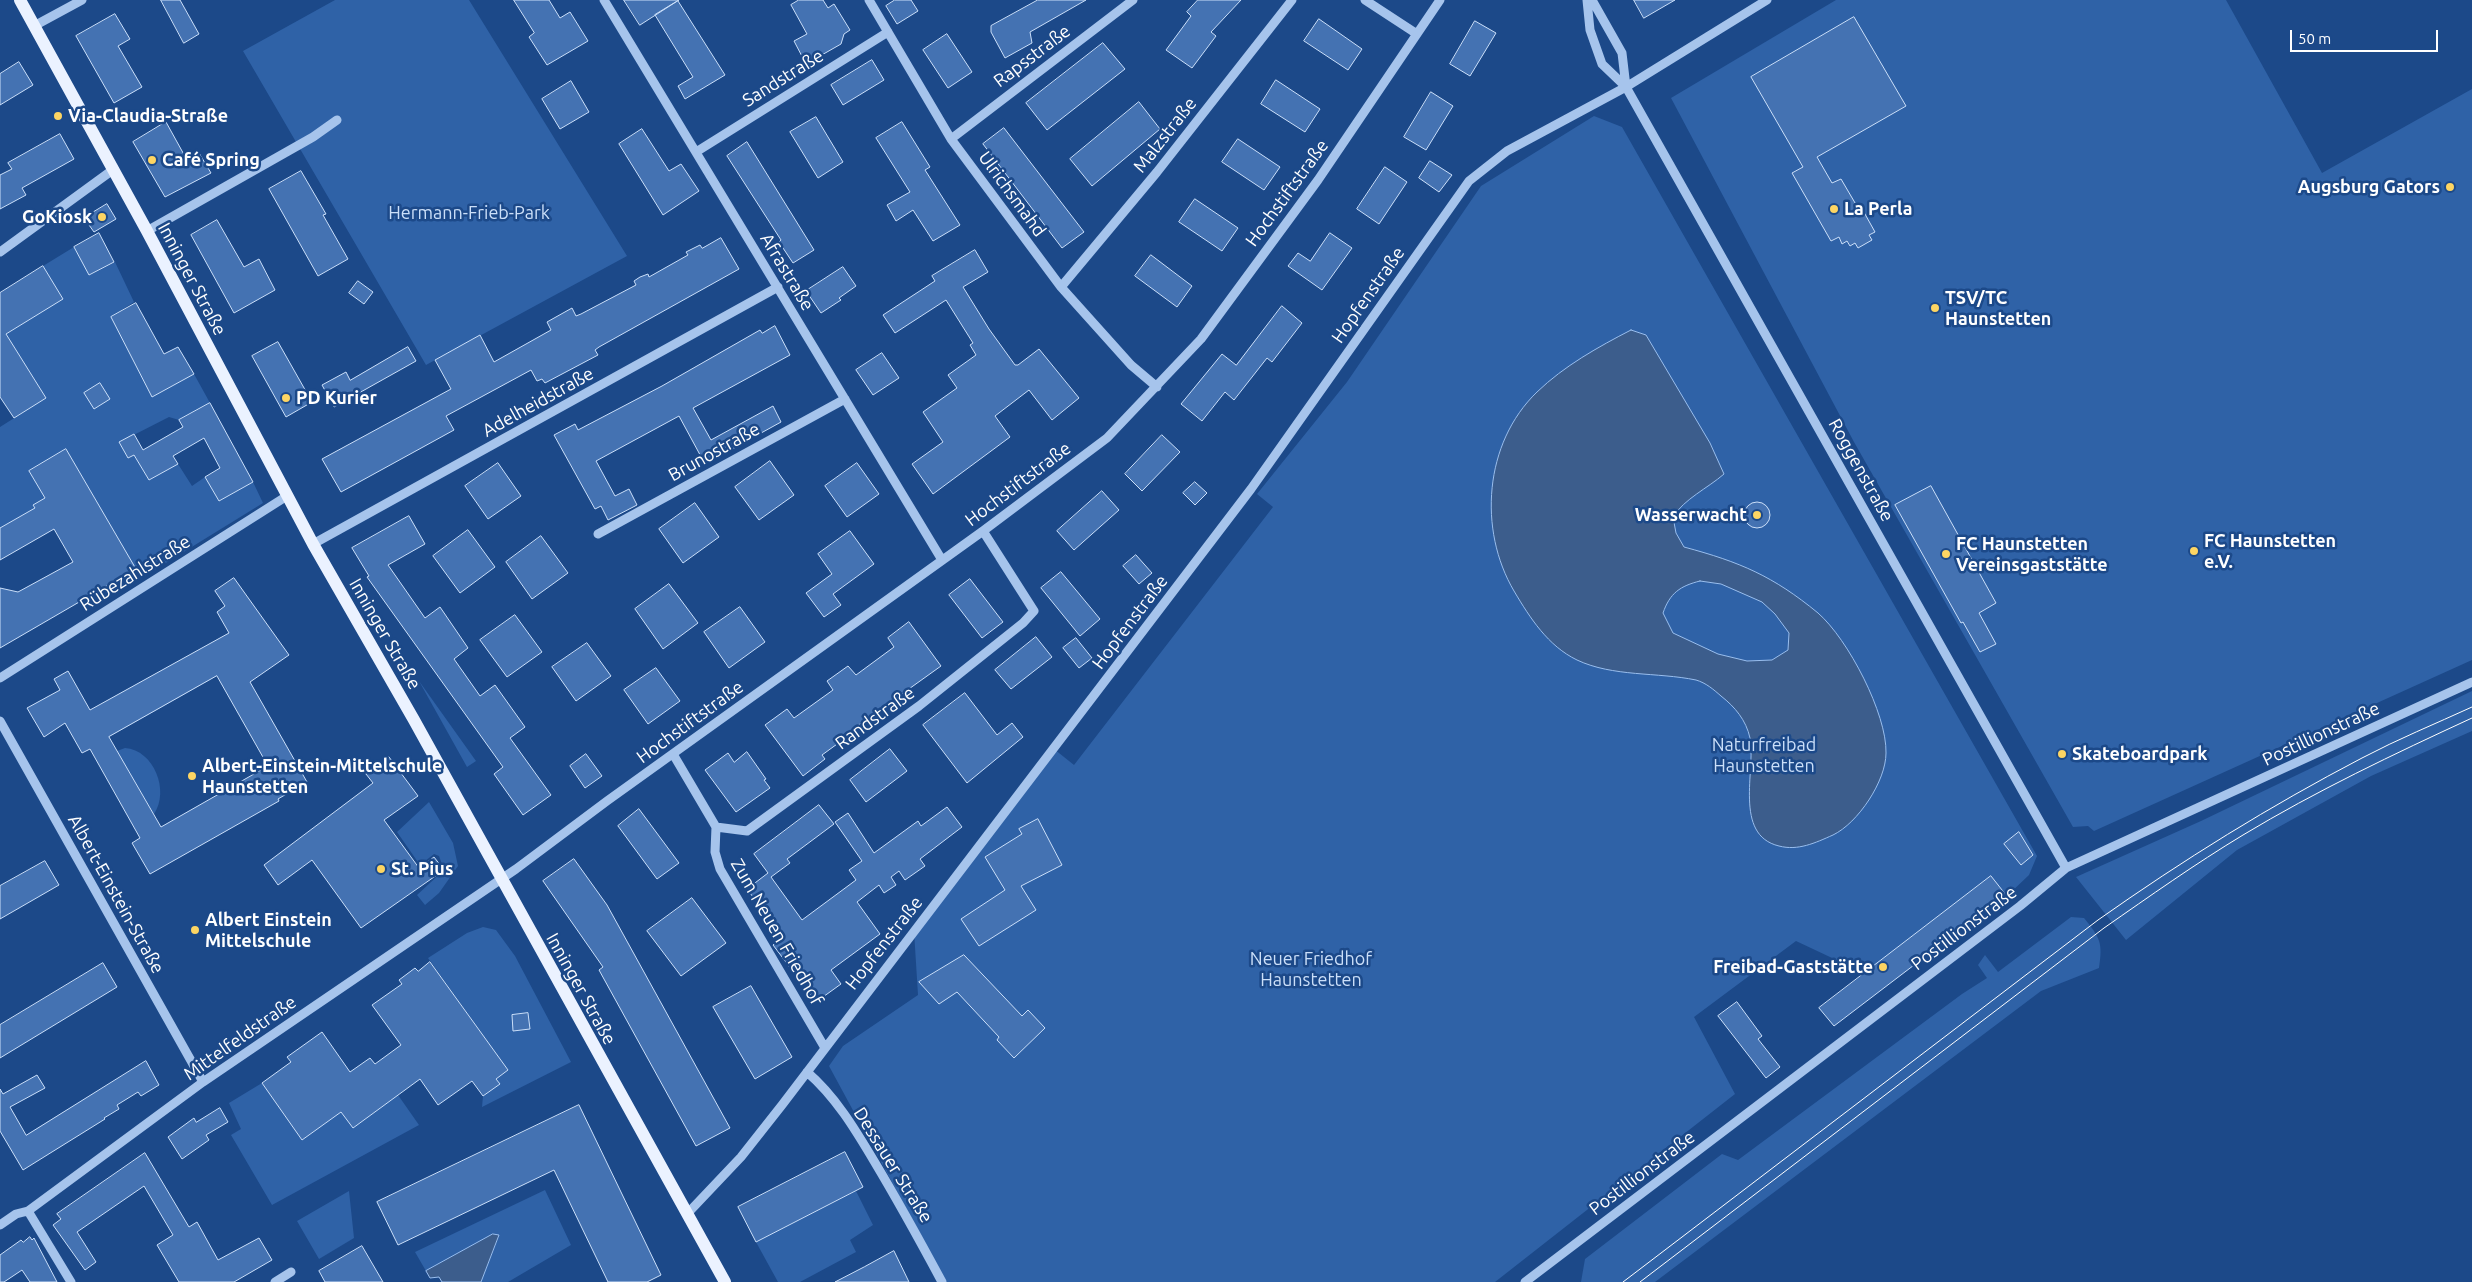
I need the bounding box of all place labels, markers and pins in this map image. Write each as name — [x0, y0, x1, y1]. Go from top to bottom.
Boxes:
place label: Via-Claudia-Straße — [68, 105, 228, 127]
marker: Via-Claudia-Straße — [52, 110, 64, 122]
place label: Café Spring — [162, 149, 260, 171]
marker: Café Spring — [146, 154, 158, 166]
place label: Augsburg Gators — [2298, 176, 2440, 198]
marker: Augsburg Gators — [2444, 181, 2456, 193]
place label: La Perla — [1844, 198, 1912, 220]
marker: La Perla — [1828, 203, 1840, 215]
place label: GoKiosk — [22, 206, 92, 228]
marker: GoKiosk — [96, 211, 108, 223]
place label: TSV/TC Haunstetten — [1945, 287, 2051, 330]
marker: TSV/TC Haunstetten — [1929, 302, 1941, 314]
place label: PD Kurier — [296, 387, 377, 409]
marker: PD Kurier — [280, 392, 292, 404]
place label: Wasserwacht — [1635, 504, 1747, 526]
marker: Wasserwacht — [1751, 509, 1763, 521]
place label: FC Haunstetten e.V. — [2204, 530, 2336, 572]
place label: FC Haunstetten Vereinsgaststätte — [1956, 533, 2108, 576]
marker: FC Haunstetten e.V. — [2188, 545, 2200, 557]
marker: FC Haunstetten Vereinsgaststätte — [1940, 548, 1952, 560]
place label: Skateboardpark — [2072, 743, 2207, 765]
marker: Skateboardpark — [2056, 748, 2068, 760]
place label: Albert-Einstein-Mittelschule Haunstetten — [202, 755, 442, 798]
marker: Albert-Einstein-Mittelschule Haunstetten — [186, 770, 198, 782]
place label: St. Pius — [391, 858, 453, 880]
marker: St. Pius — [375, 863, 387, 875]
place label: Albert Einstein Mittelschule — [205, 909, 332, 952]
marker: Albert Einstein Mittelschule — [189, 924, 201, 936]
place label: Freibad-Gaststätte — [1713, 956, 1873, 978]
marker: Freibad-Gaststätte — [1877, 961, 1889, 973]

